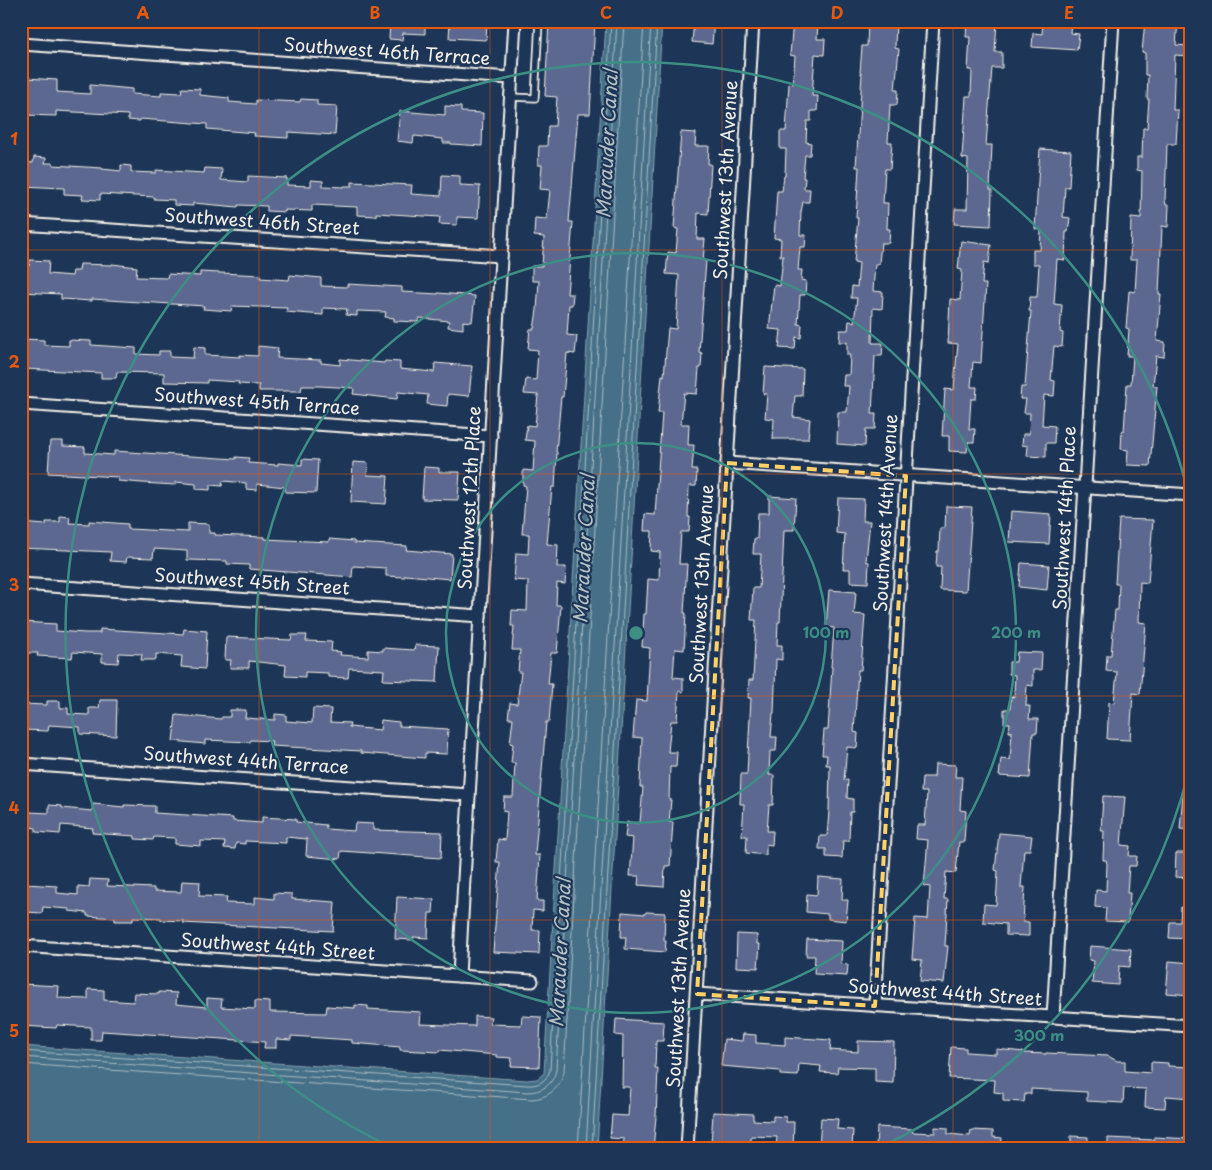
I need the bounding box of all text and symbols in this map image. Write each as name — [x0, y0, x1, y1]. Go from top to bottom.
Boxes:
text: A — [137, 0, 150, 24]
text: B — [370, 0, 381, 24]
text: C — [600, 0, 612, 24]
text: D — [831, 0, 843, 24]
text: E — [1064, 0, 1074, 24]
street label: Southwest 46th Terrace — [283, 30, 491, 71]
water label: Marauder Canal — [588, 66, 624, 219]
street label: Southwest 13th Avenue — [706, 79, 743, 280]
text: 1 — [10, 126, 18, 150]
street label: Southwest 46th Street — [164, 200, 361, 241]
text: 2 — [8, 349, 20, 373]
street label: Southwest 45th Terrace — [153, 380, 361, 421]
street label: Southwest 12th Place — [450, 405, 487, 590]
street label: Southwest 14th Avenue — [866, 413, 903, 613]
street label: Southwest 14th Place — [1045, 425, 1082, 611]
water label: Marauder Canal — [565, 471, 601, 624]
street label: Southwest 13th Avenue — [682, 483, 719, 684]
street label: Southwest 45th Street — [154, 560, 351, 601]
text: 3 — [9, 572, 19, 596]
text: 100 m — [803, 620, 849, 643]
text: 200 m — [991, 620, 1041, 643]
centre of rings — [627, 624, 645, 642]
street label: Southwest 44th Terrace — [142, 739, 350, 780]
text: 4 — [9, 795, 20, 819]
water label: Marauder Canal — [541, 875, 577, 1028]
street label: Southwest 13th Avenue — [659, 887, 696, 1088]
street label: Southwest 44th Street — [180, 925, 376, 966]
street label: Southwest 44th Street — [847, 971, 1043, 1012]
text: 5 — [9, 1018, 19, 1042]
text: 300 m — [1014, 1023, 1064, 1046]

